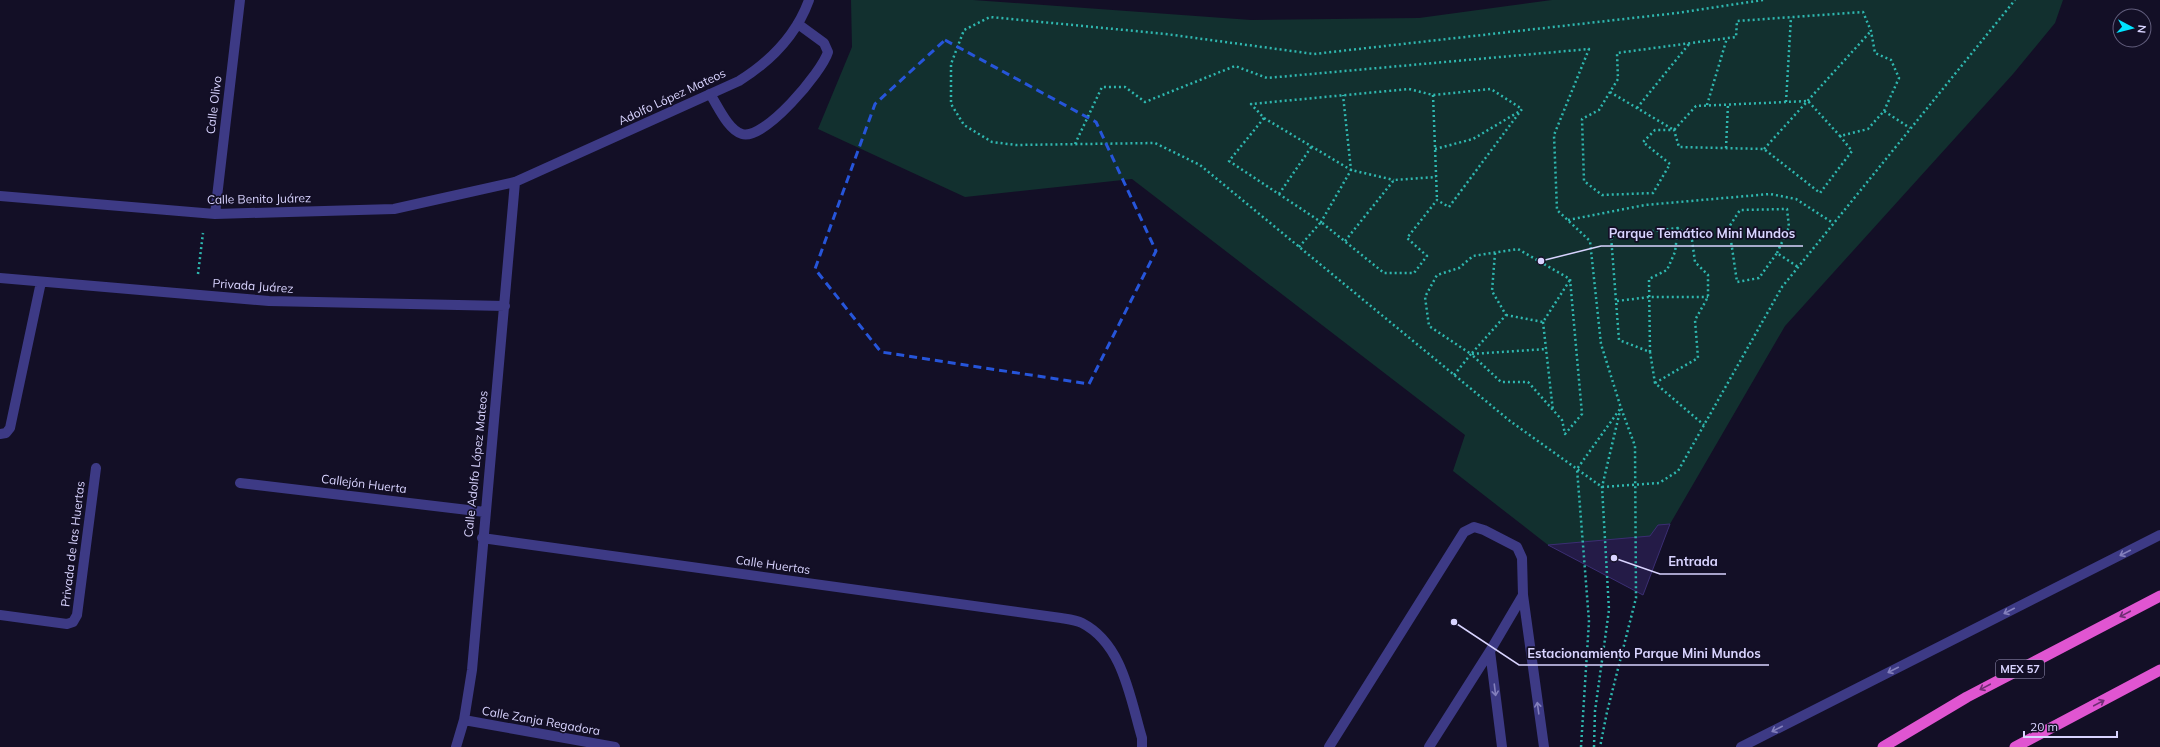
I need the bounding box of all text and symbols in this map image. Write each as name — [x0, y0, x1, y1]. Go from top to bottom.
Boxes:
north arrow — [2112, 8, 2152, 48]
text: N — [2134, 24, 2149, 34]
street label: Adolfo López Mateos — [616, 65, 728, 128]
street label: Calle Olivo — [202, 75, 225, 135]
street label: Calle Benito Juárez — [207, 190, 311, 207]
callout: Parque Temático Mini Mundos — [1601, 221, 1803, 246]
text: Parque Temático Mini Mundos — [1609, 225, 1795, 241]
street label: Privada Juárez — [212, 275, 294, 296]
street label: Calle Adolfo López Mateos — [460, 390, 491, 538]
street label: Callejón Huerta — [320, 471, 408, 496]
street label: Privada de las Huertas — [57, 480, 88, 608]
callout: Entrada — [1660, 549, 1726, 574]
one-way arrow — [2119, 550, 2131, 557]
street label: Calle Huertas — [735, 552, 811, 577]
text: Entrada — [1668, 553, 1718, 569]
one-way arrow — [2003, 608, 2015, 616]
one-way arrow — [2120, 611, 2132, 618]
callout: Estacionamiento Parque Mini Mundos — [1519, 640, 1769, 665]
text: Estacionamiento Parque Mini Mundos — [1527, 645, 1761, 661]
road number: MEX 57 — [1996, 660, 2044, 678]
one-way arrow — [1887, 667, 1899, 674]
one-way arrow — [1491, 683, 1499, 696]
one-way arrow — [1980, 684, 1992, 692]
one-way arrow — [2093, 698, 2105, 706]
one-way arrow — [1535, 702, 1542, 715]
street label: Calle Zanja Regadora — [481, 703, 601, 738]
scale bar — [2024, 713, 2117, 739]
text: 20 m — [2030, 719, 2058, 734]
one-way arrow — [1771, 726, 1783, 733]

